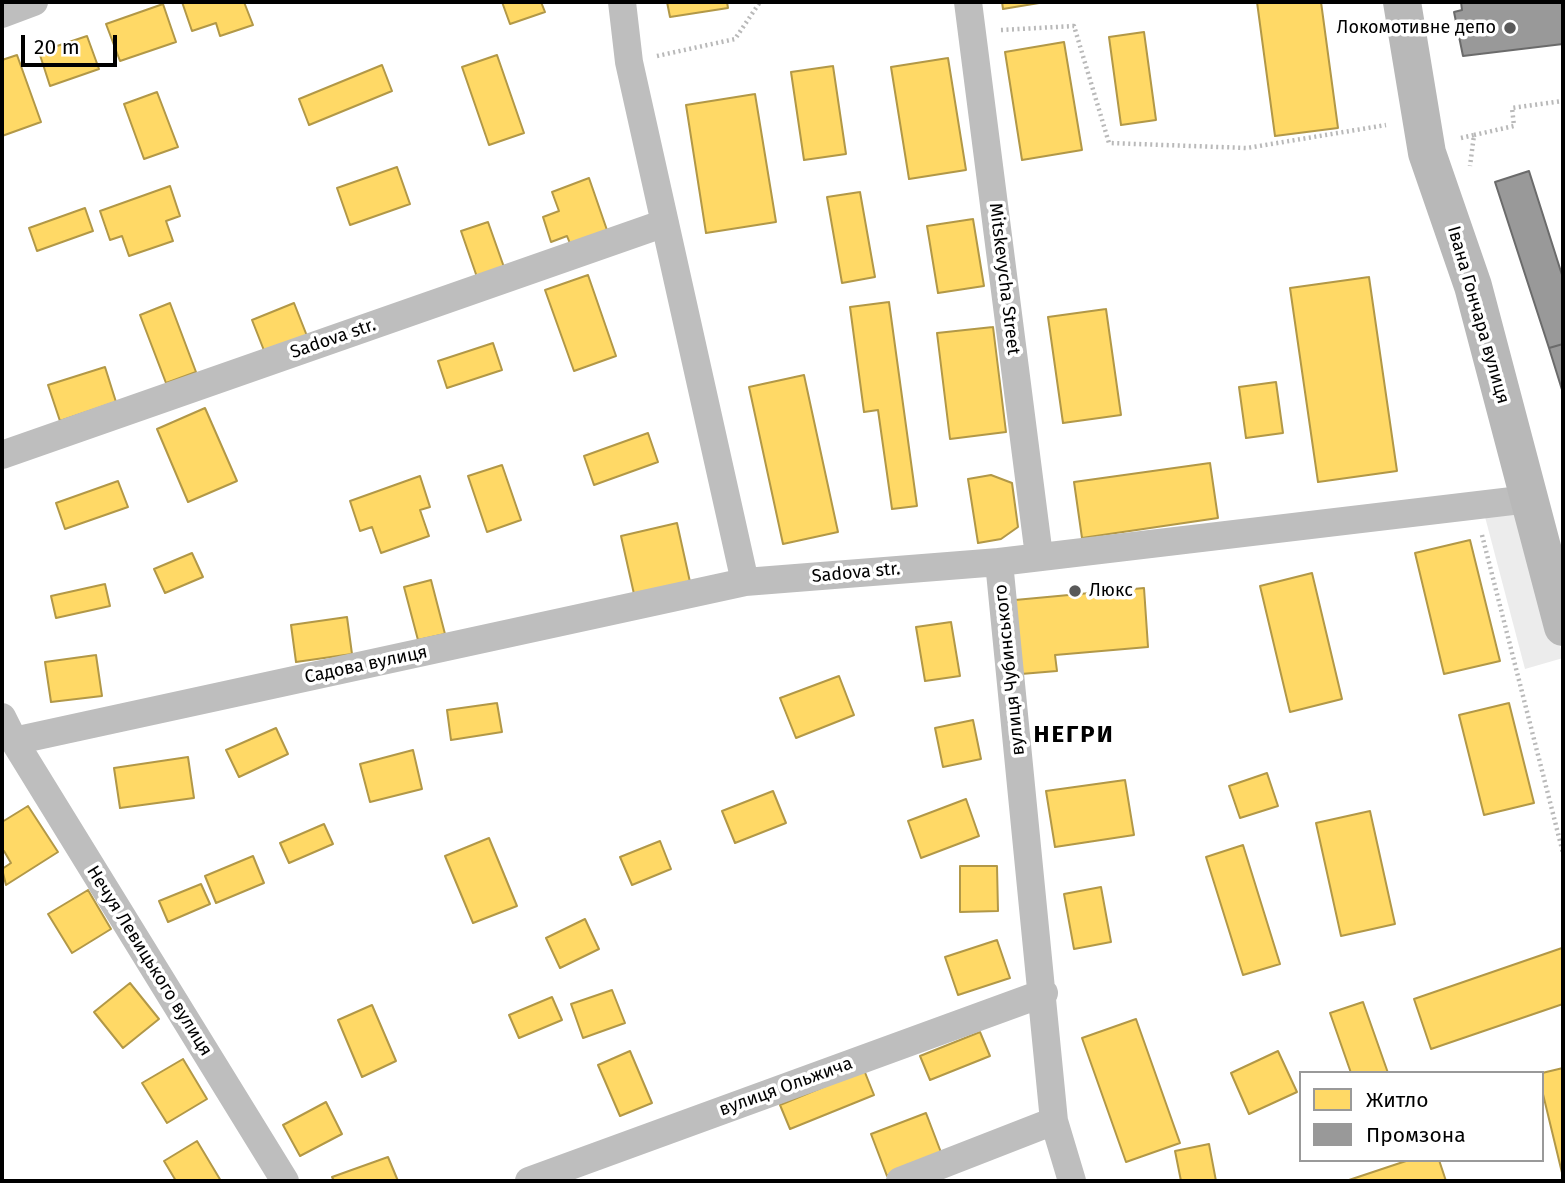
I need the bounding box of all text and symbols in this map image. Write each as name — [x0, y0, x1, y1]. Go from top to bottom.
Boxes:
place label: Локомотивне депо — [1337, 17, 1496, 39]
marker: Локомотивне депо — [1502, 20, 1518, 36]
scale bar — [24, 21, 121, 65]
text: 20 m — [34, 34, 80, 60]
street label: Mitskevycha Street — [984, 202, 1024, 356]
street label: Івана Гончара вулиця — [1442, 224, 1514, 406]
street label: Sadova str. — [288, 314, 378, 364]
street label: Sadova str. — [811, 558, 901, 588]
place label: Люкс — [1089, 580, 1133, 602]
street label: вулиця Чубинського — [990, 583, 1030, 757]
marker: Люкс — [1067, 583, 1083, 599]
street label: Садова вулиця — [303, 641, 429, 689]
district label: НЕГРИ — [1034, 721, 1114, 749]
street label: Нечуя Левицького вулиця — [81, 862, 217, 1060]
street label: вулиця Ольжича — [716, 1053, 856, 1121]
legend — [1299, 1071, 1544, 1162]
text: Житло — [1366, 1087, 1429, 1113]
text: Промзона — [1366, 1122, 1466, 1148]

